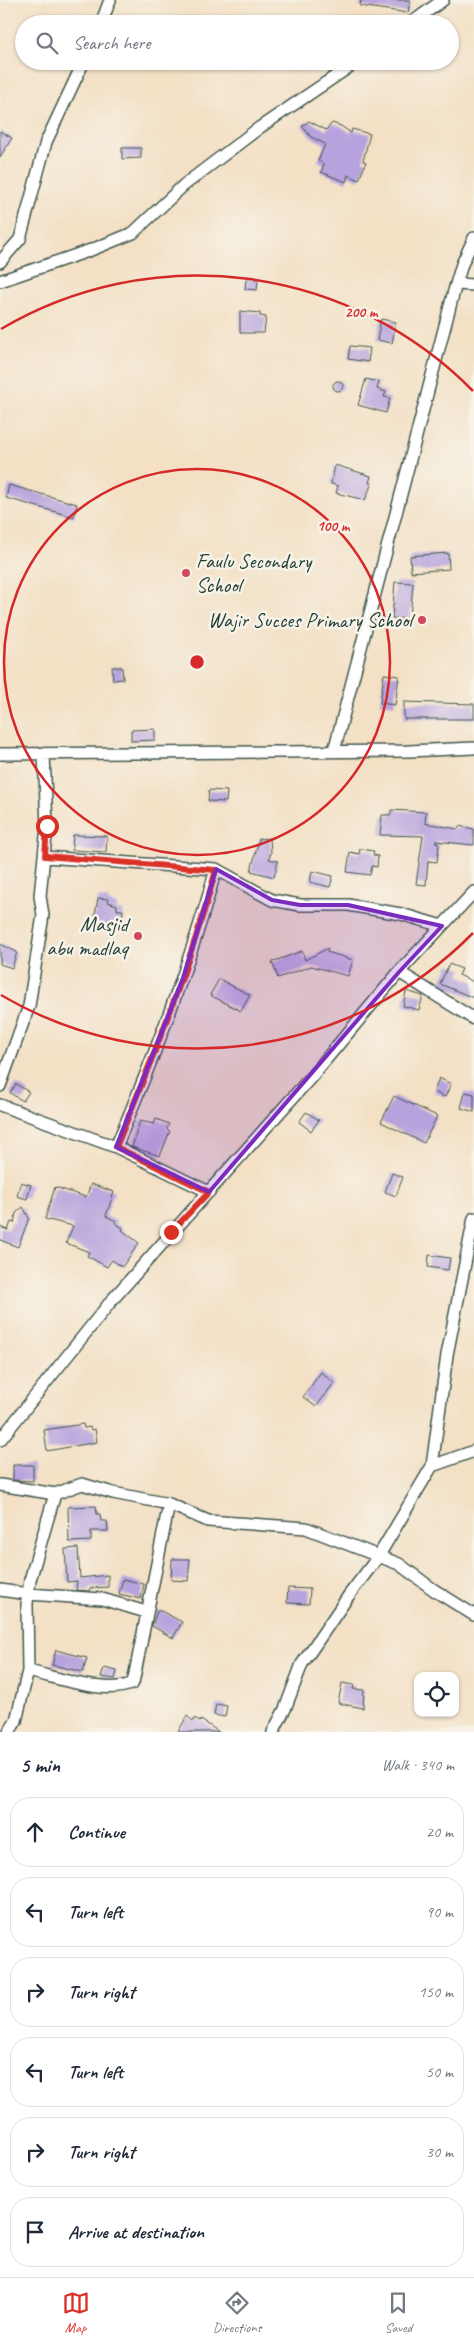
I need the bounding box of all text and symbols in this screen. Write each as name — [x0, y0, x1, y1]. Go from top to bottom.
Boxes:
search box — [15, 15, 459, 70]
icon: search — [33, 29, 61, 57]
text: Search here — [73, 31, 150, 55]
text: 200 m — [345, 303, 379, 322]
text: 100 m — [317, 517, 351, 536]
place label: Faulu Secondary School — [196, 548, 313, 598]
marker: Faulu Secondary School — [180, 567, 192, 579]
place label: Wajir Succes Primary School — [208, 607, 415, 633]
marker: Wajir Succes Primary School — [416, 614, 428, 626]
centre of rings — [188, 653, 206, 671]
route start — [36, 815, 59, 838]
place label: Masjid abu madlaq — [46, 911, 131, 961]
marker: Masjid abu madlaq — [132, 930, 144, 942]
route end — [160, 1221, 183, 1244]
map controls — [414, 1672, 459, 1717]
button: locate — [414, 1672, 459, 1717]
text: 5 min — [20, 1752, 60, 1778]
text: Walk · 340 m — [382, 1755, 454, 1775]
icon: ahead — [21, 1818, 49, 1846]
text: Continue — [68, 1820, 125, 1844]
text: 20 m — [426, 1822, 453, 1842]
icon: left — [21, 1898, 49, 1926]
text: Turn left — [68, 1900, 123, 1924]
text: 90 m — [426, 1902, 453, 1922]
icon: right — [21, 1978, 49, 2006]
text: Turn right — [68, 1980, 135, 2004]
text: 150 m — [419, 1982, 453, 2002]
icon: left — [21, 2058, 49, 2086]
text: Turn left — [68, 2060, 123, 2084]
text: 50 m — [426, 2062, 453, 2082]
icon: right — [21, 2138, 49, 2166]
text: Turn right — [68, 2140, 135, 2164]
text: 30 m — [426, 2142, 453, 2162]
icon: arrive — [21, 2218, 49, 2246]
text: Arrive at destination — [68, 2220, 204, 2244]
tab: Map — [62, 2289, 90, 2336]
tab: Directions — [213, 2289, 261, 2336]
tab: Saved — [384, 2289, 412, 2336]

